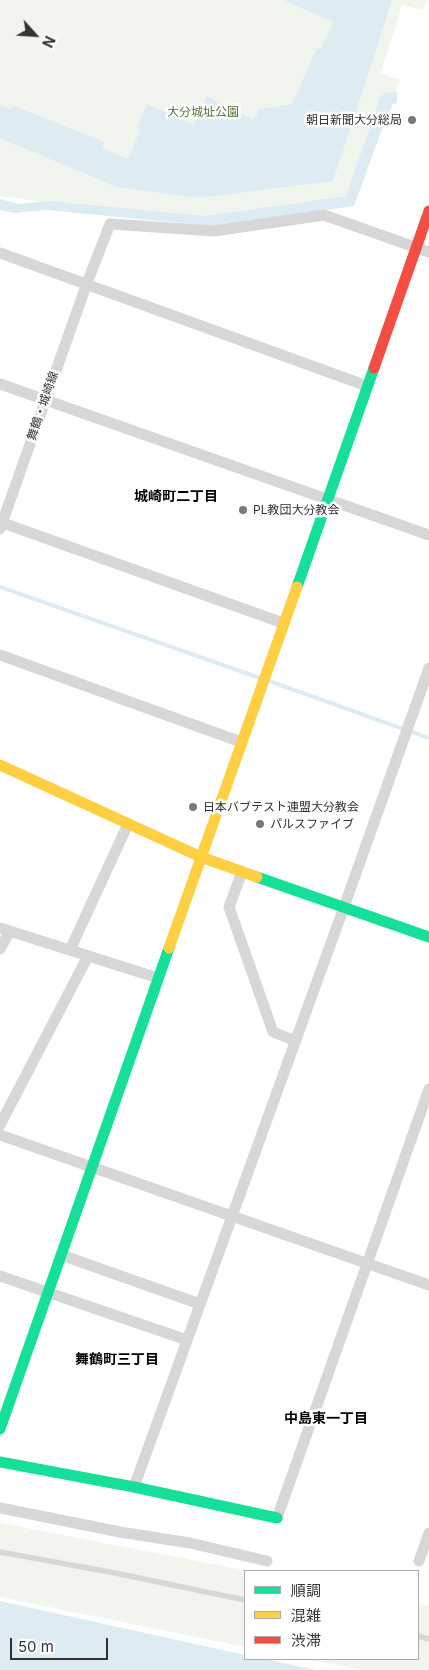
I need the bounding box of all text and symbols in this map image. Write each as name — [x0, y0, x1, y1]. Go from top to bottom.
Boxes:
north arrow — [10, 10, 60, 60]
text: N — [39, 33, 59, 50]
park label: 大分城址公園 — [167, 105, 239, 119]
place label: 朝日新聞大分総局 — [306, 113, 402, 127]
marker: 朝日新聞大分総局 — [406, 114, 418, 126]
street label: 舞鶴・城崎線 — [24, 370, 62, 442]
district label: 城崎町二丁目 — [134, 489, 218, 505]
place label: PL教団大分教会 — [253, 503, 339, 517]
marker: PL教団大分教会 — [237, 504, 249, 516]
place label: 日本バブテスト連盟大分教会 — [203, 800, 359, 814]
marker: 日本バブテスト連盟大分教会 — [187, 801, 199, 813]
place label: パルスファイブ — [270, 817, 354, 831]
marker: パルスファイブ — [254, 818, 266, 830]
district label: 舞鶴町三丁目 — [75, 1352, 159, 1368]
district label: 中島東一丁目 — [284, 1411, 368, 1427]
legend — [244, 1570, 419, 1660]
text: 順調 — [291, 1581, 321, 1600]
text: 混雑 — [291, 1606, 321, 1625]
scale bar — [12, 1628, 110, 1660]
text: 渋滞 — [291, 1631, 321, 1650]
text: 50 m — [18, 1637, 54, 1656]

